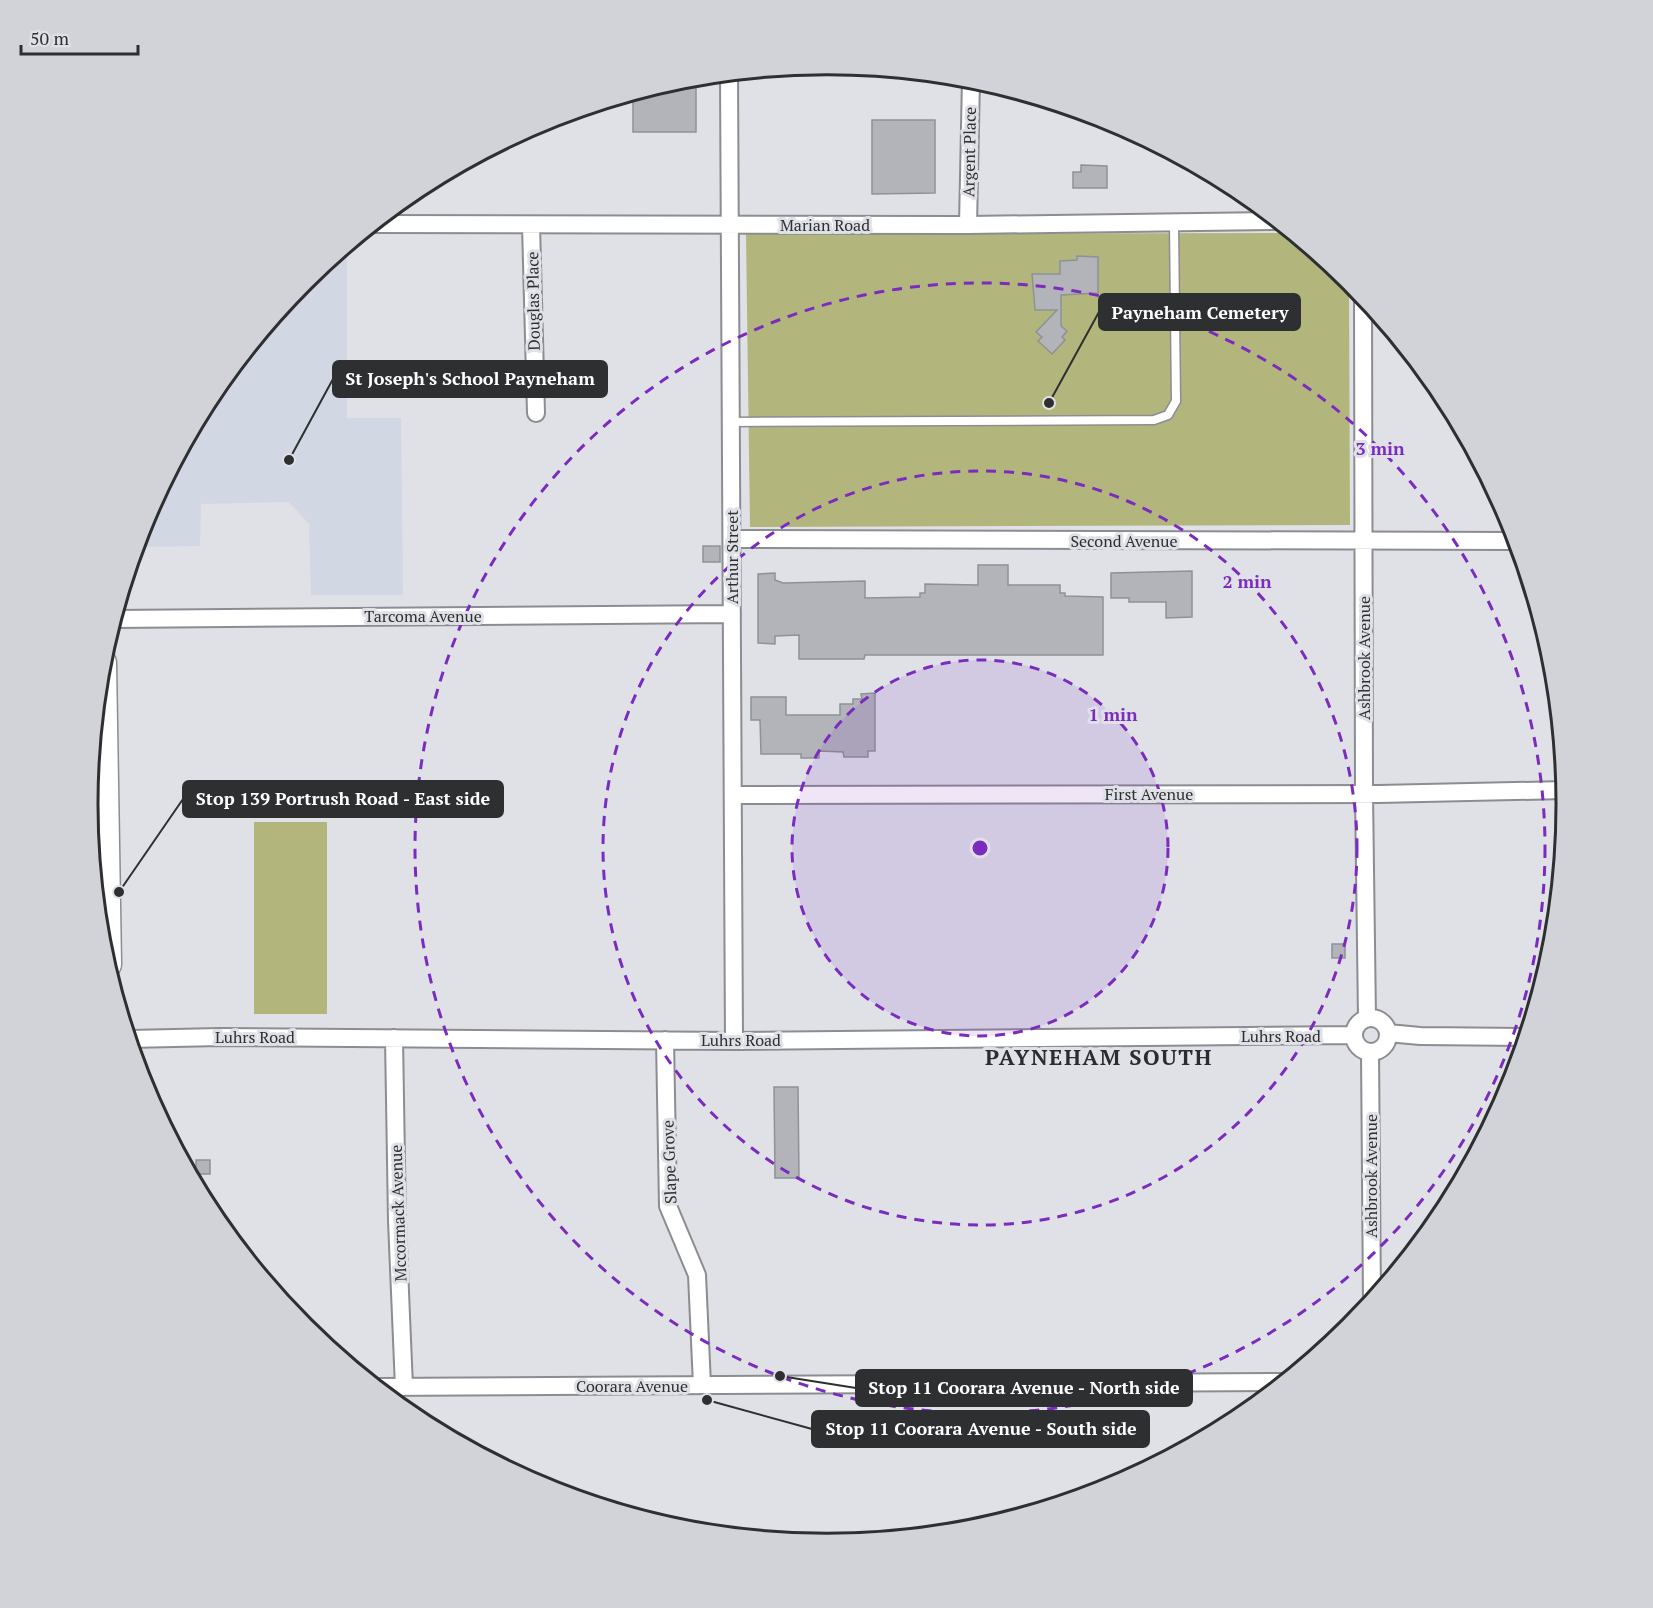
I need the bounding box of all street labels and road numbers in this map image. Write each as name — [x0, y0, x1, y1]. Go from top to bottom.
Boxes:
street label: Argent Place — [957, 107, 981, 197]
street label: Marian Road — [780, 214, 870, 236]
street label: Douglas Place — [521, 251, 545, 351]
street label: Arthur Street — [721, 510, 743, 604]
street label: Second Avenue — [1071, 530, 1178, 552]
street label: Ashbrook Avenue — [1353, 596, 1375, 720]
street label: Tarcoma Avenue — [364, 605, 482, 627]
street label: First Avenue — [1105, 783, 1193, 805]
street label: Luhrs Road — [1241, 1025, 1321, 1047]
street label: Luhrs Road — [215, 1026, 295, 1048]
street label: Luhrs Road — [701, 1029, 781, 1051]
street label: Ashbrook Avenue — [1360, 1114, 1382, 1238]
street label: Slape Grove — [657, 1120, 681, 1204]
street label: Mccormack Avenue — [385, 1144, 411, 1282]
street label: Coorara Avenue — [576, 1375, 688, 1397]

